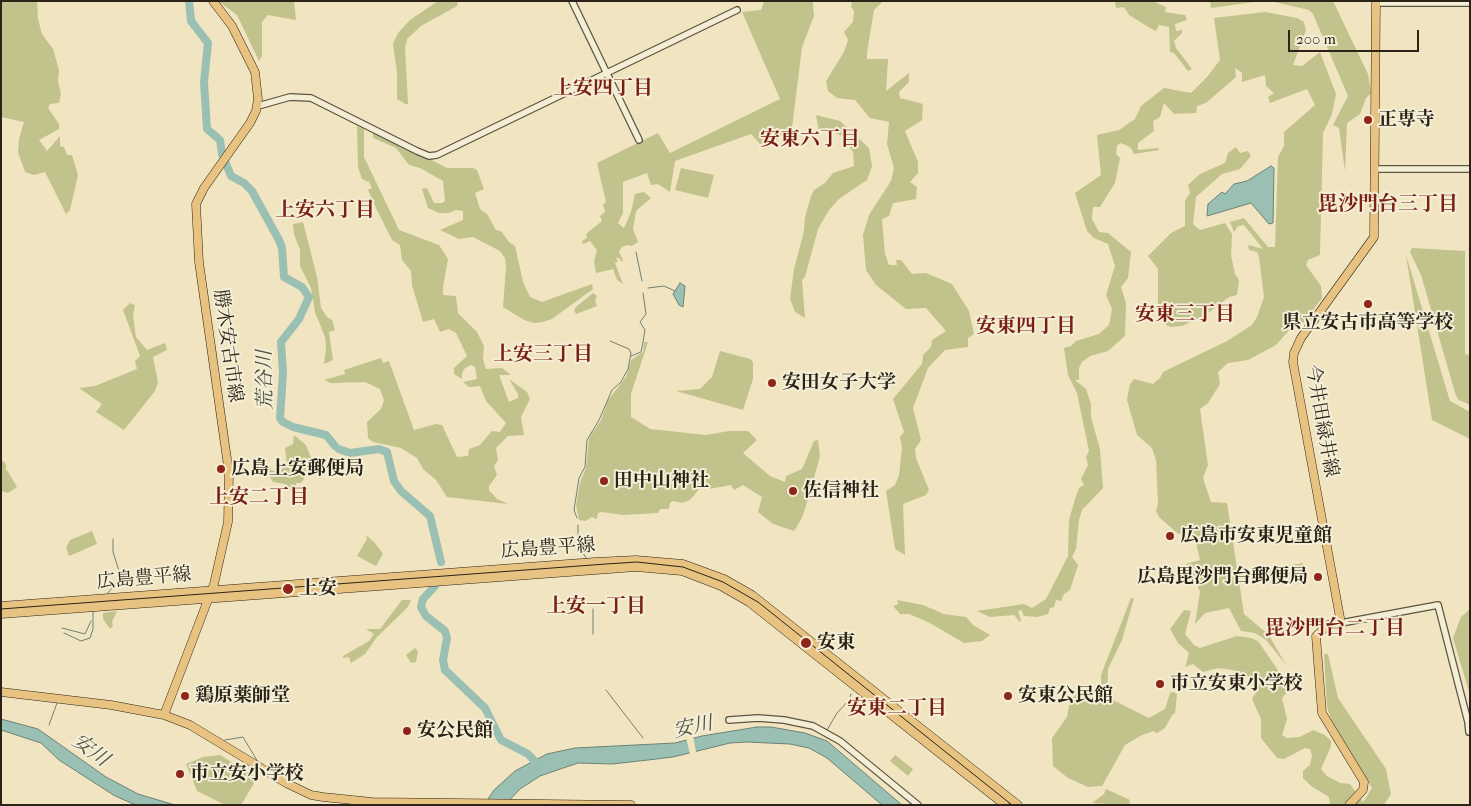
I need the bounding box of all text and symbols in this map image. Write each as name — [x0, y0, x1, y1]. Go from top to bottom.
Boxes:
scale bar — [1291, 20, 1422, 52]
text: 200 m — [1296, 30, 1336, 48]
district label: 上安四丁目 — [553, 77, 653, 101]
place label: 正専寺 — [1378, 109, 1435, 131]
marker: 正専寺 — [1362, 114, 1374, 126]
district label: 安東六丁目 — [760, 128, 860, 152]
district label: 毘沙門台三丁目 — [1318, 193, 1458, 217]
district label: 上安六丁目 — [275, 199, 375, 223]
street label: 勝木安古市線 — [208, 288, 246, 404]
marker: 県立安古市高等学校 — [1362, 298, 1374, 310]
district label: 安東三丁目 — [1135, 303, 1235, 327]
place label: 県立安古市高等学校 — [1283, 312, 1453, 334]
district label: 安東四丁目 — [976, 315, 1076, 339]
district label: 上安三丁目 — [493, 343, 593, 367]
water label: 荒谷川 — [253, 350, 279, 410]
street label: 今井田緑井線 — [1300, 363, 1342, 479]
place label: 安田女子大学 — [782, 372, 896, 394]
marker: 安田女子大学 — [766, 377, 778, 389]
place label: 広島上安郵便局 — [231, 458, 364, 480]
marker: 広島上安郵便局 — [215, 463, 227, 475]
place label: 田中山神社 — [614, 470, 709, 492]
marker: 田中山神社 — [598, 475, 610, 487]
place label: 佐信神社 — [803, 480, 879, 502]
marker: 佐信神社 — [787, 485, 799, 497]
district label: 上安二丁目 — [209, 486, 309, 510]
place label: 広島市安東児童館 — [1180, 525, 1332, 547]
marker: 広島市安東児童館 — [1164, 530, 1176, 542]
street label: 広島豊平線 — [500, 534, 596, 564]
street label: 広島豊平線 — [96, 564, 192, 594]
place label: 広島毘沙門台郵便局 — [1137, 566, 1308, 588]
marker: 広島毘沙門台郵便局 — [1312, 571, 1324, 583]
place label: 上安 — [299, 578, 337, 600]
marker: 上安 — [281, 582, 295, 596]
district label: 上安一丁目 — [546, 595, 646, 619]
district label: 毘沙門台二丁目 — [1265, 617, 1405, 641]
place label: 安東 — [817, 632, 855, 654]
marker: 安東 — [799, 636, 813, 650]
place label: 市立安東小学校 — [1170, 673, 1303, 695]
marker: 市立安東小学校 — [1154, 678, 1166, 690]
place label: 鶏原薬師堂 — [195, 685, 290, 707]
place label: 安東公民館 — [1018, 685, 1113, 707]
marker: 鶏原薬師堂 — [179, 690, 191, 702]
marker: 安東公民館 — [1002, 690, 1014, 702]
district label: 安東二丁目 — [847, 697, 947, 721]
water label: 安川 — [671, 712, 715, 744]
place label: 安公民館 — [417, 720, 493, 742]
marker: 安公民館 — [401, 725, 413, 737]
water label: 安川 — [67, 730, 113, 772]
place label: 市立安小学校 — [190, 763, 304, 785]
marker: 市立安小学校 — [174, 768, 186, 780]

